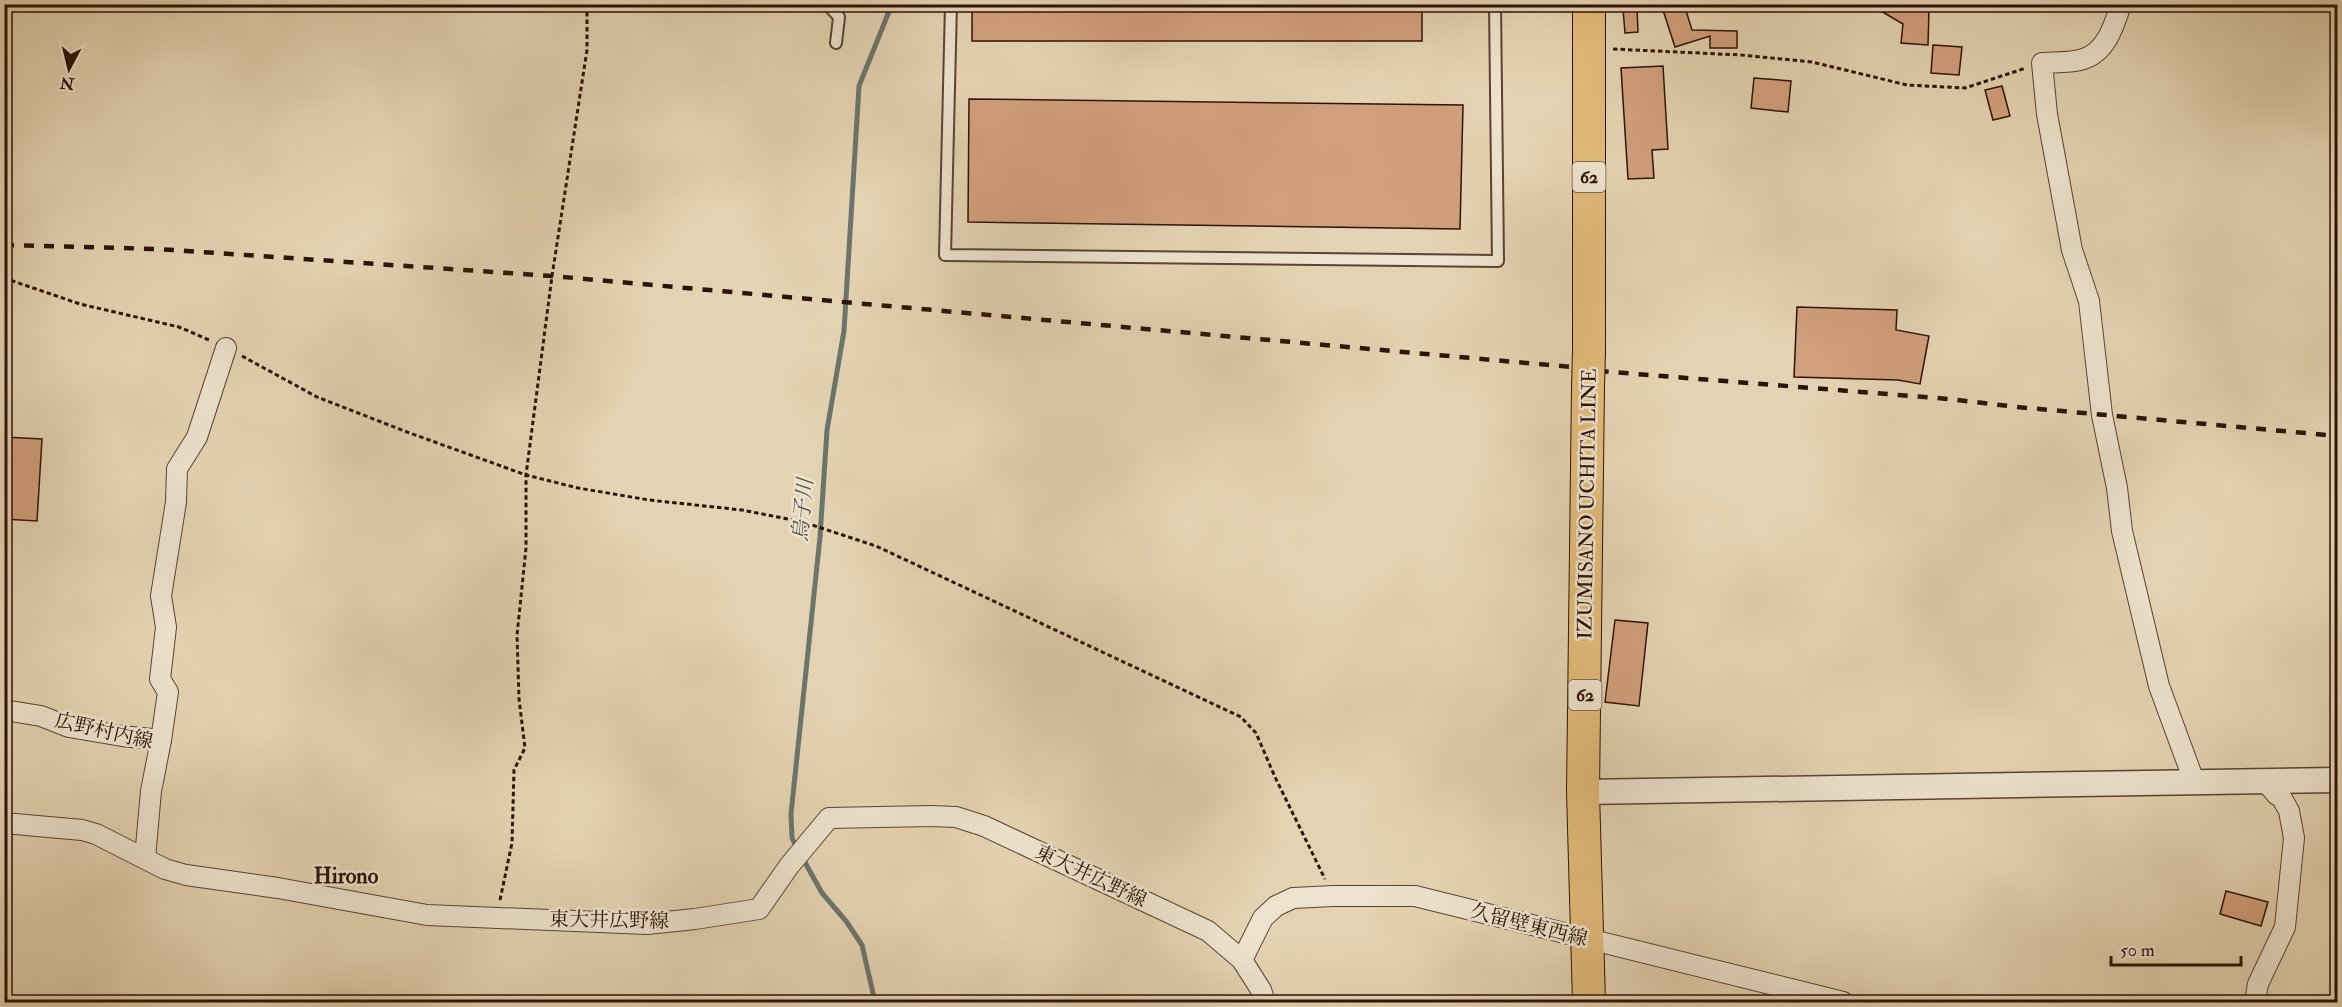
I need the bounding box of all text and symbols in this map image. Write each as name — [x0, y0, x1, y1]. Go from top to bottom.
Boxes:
north arrow — [39, 39, 99, 99]
text: N — [58, 72, 77, 94]
road number: 62 — [1572, 162, 1606, 192]
street label: IZUMISANO UCHITA LINE — [1572, 368, 1602, 640]
water label: 烏子川 — [787, 475, 819, 543]
road number: 62 — [1568, 680, 1602, 710]
street label: 広野村内線 — [52, 708, 156, 754]
street label: 東大井広野線 — [1031, 839, 1151, 913]
district label: Hirono — [314, 862, 379, 890]
street label: 久留壁東西線 — [1468, 898, 1590, 952]
street label: 東大井広野線 — [549, 906, 669, 934]
scale bar — [2111, 929, 2242, 967]
text: 50 m — [2120, 939, 2155, 962]

